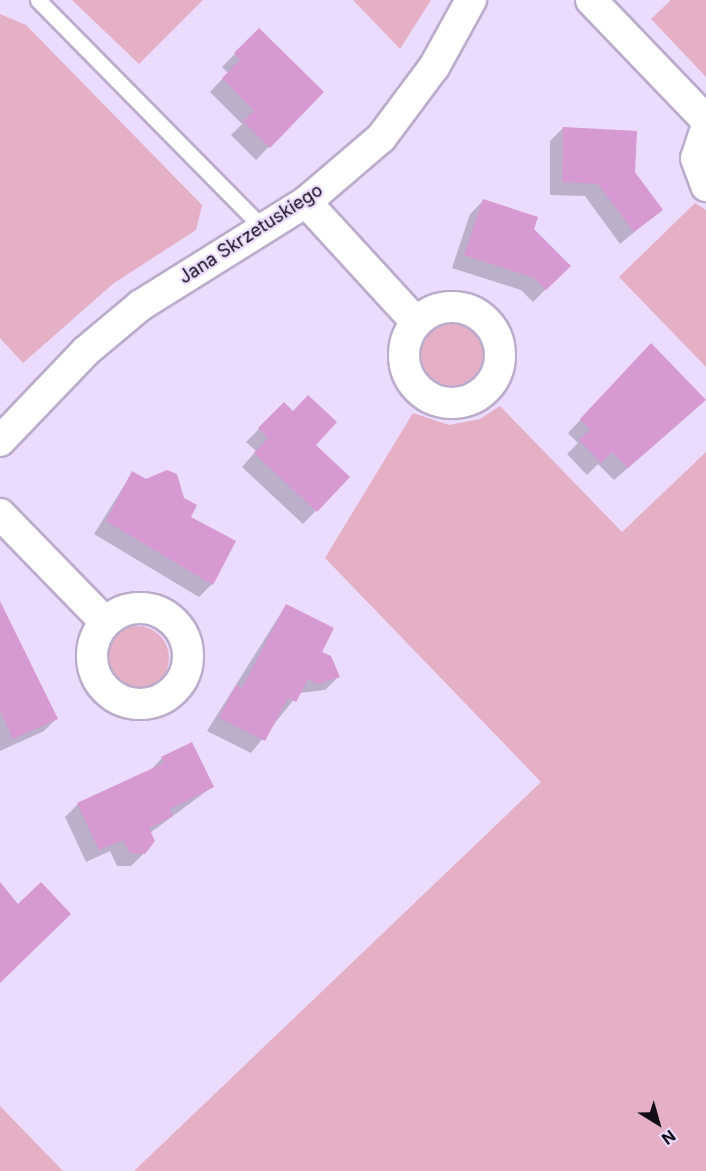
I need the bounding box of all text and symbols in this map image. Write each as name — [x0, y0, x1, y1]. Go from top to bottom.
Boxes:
street label: Jana Skrzetuskiego — [175, 179, 327, 289]
north arrow — [628, 1093, 688, 1153]
text: N — [658, 1126, 680, 1149]

